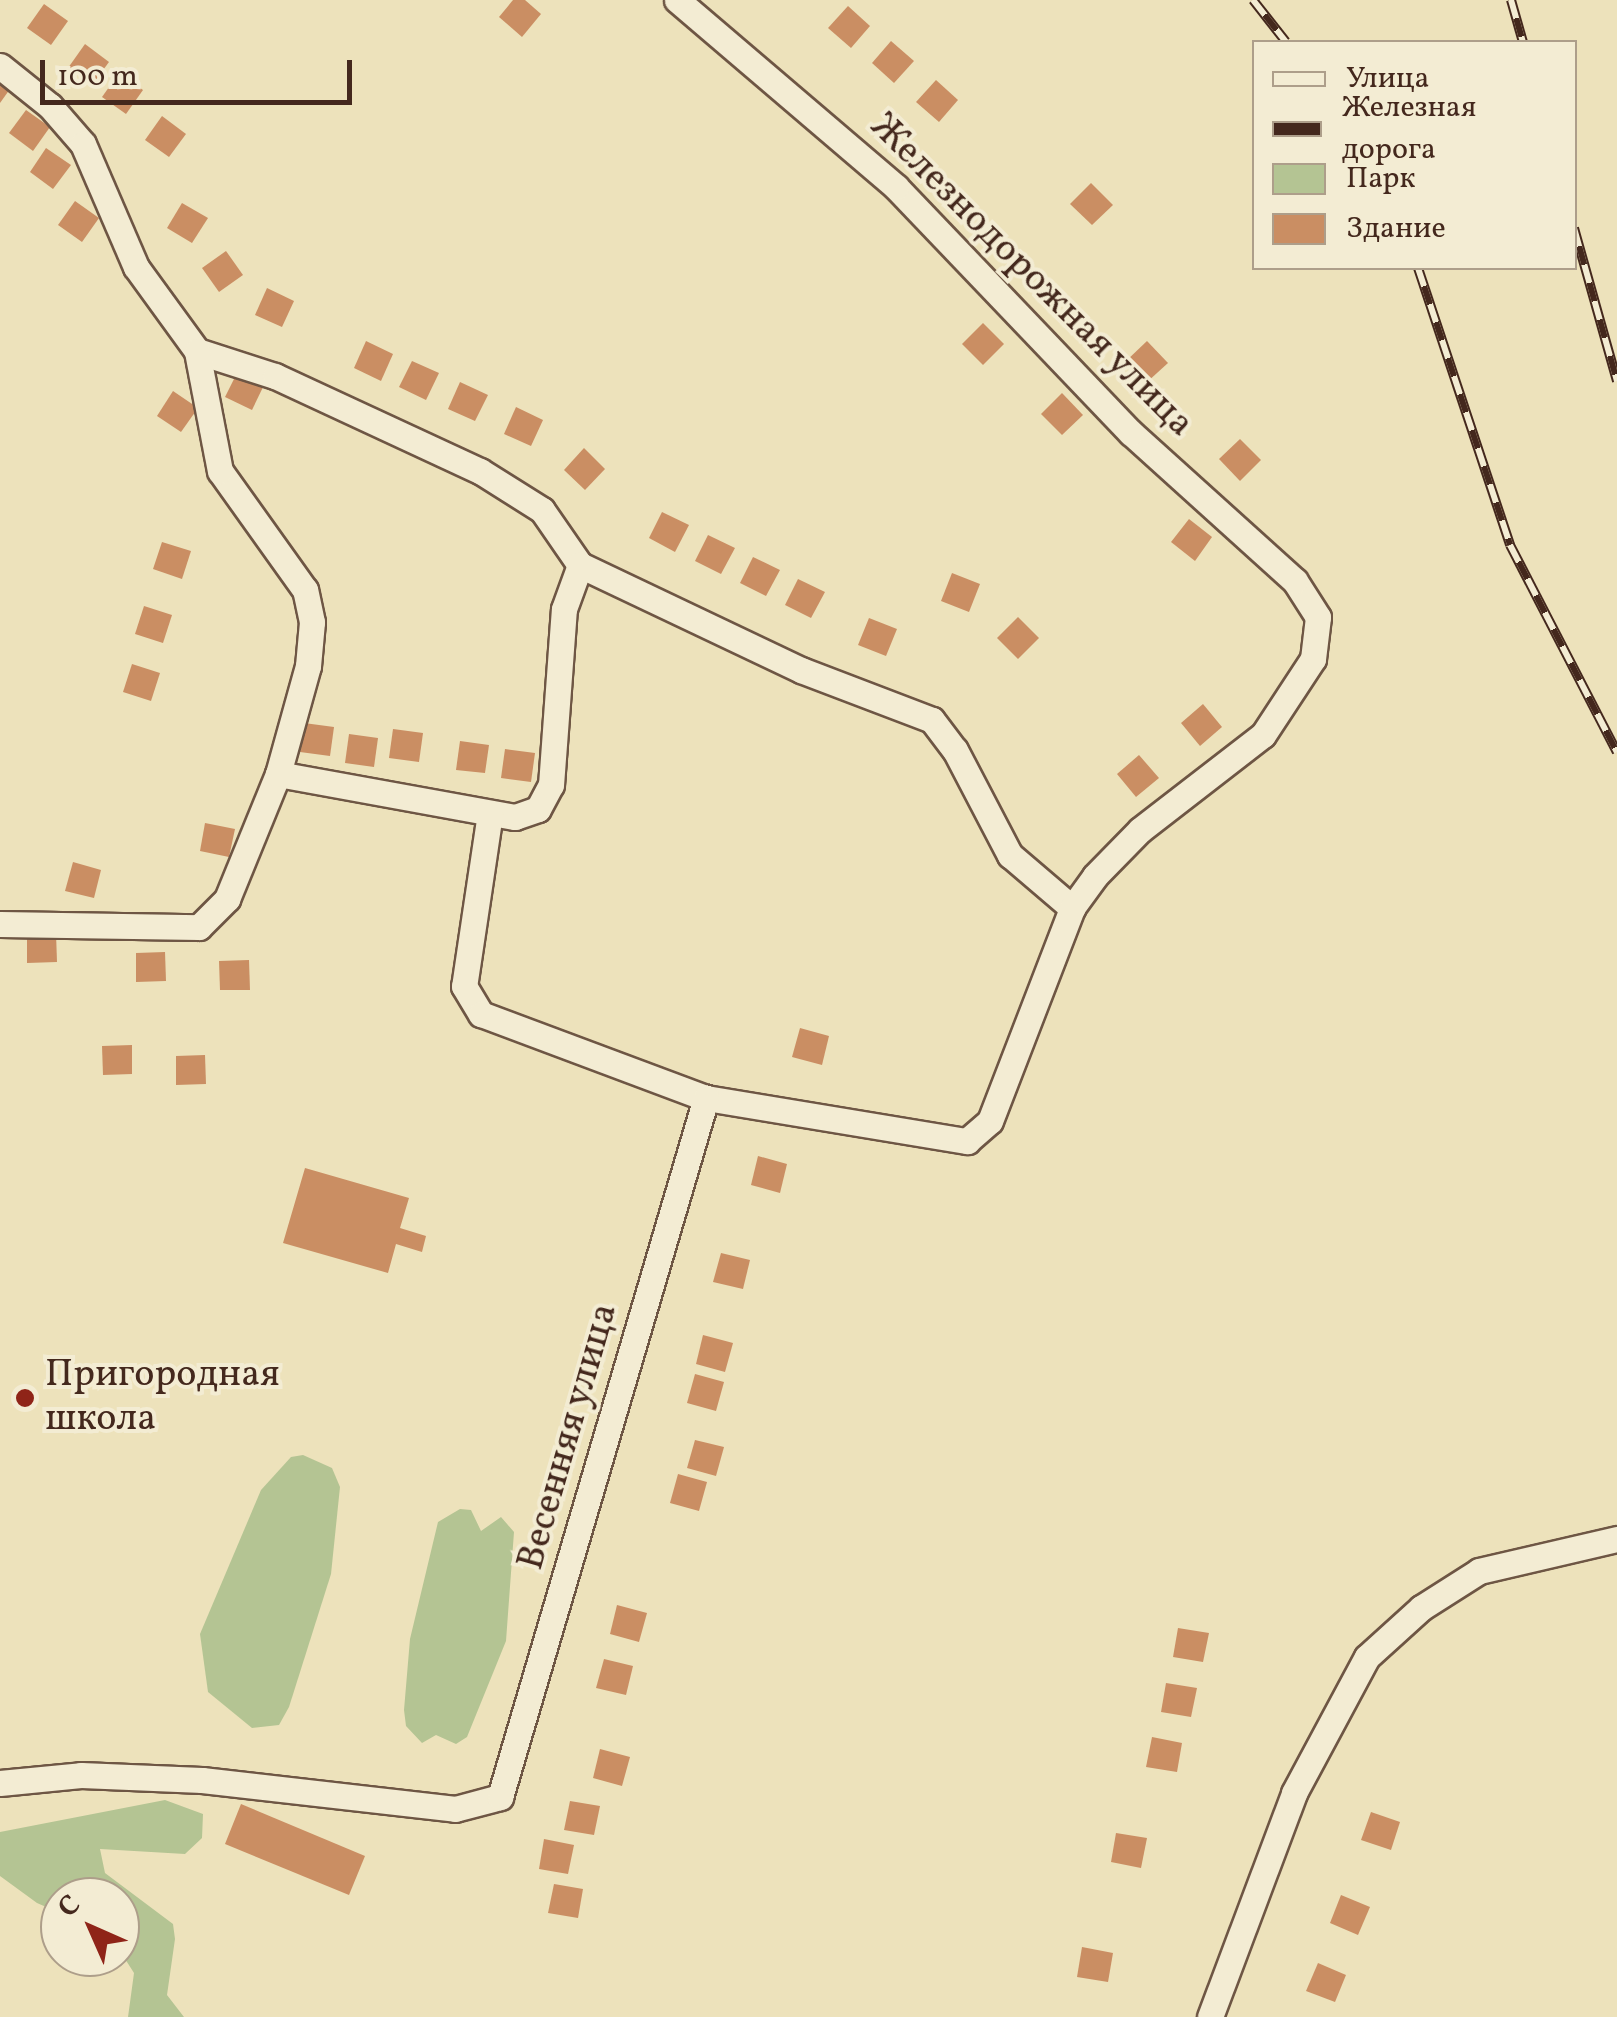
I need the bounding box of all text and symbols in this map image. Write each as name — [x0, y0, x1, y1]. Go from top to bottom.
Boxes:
scale bar — [45, 40, 358, 102]
legend — [1252, 40, 1577, 270]
text: 100 m — [57, 56, 138, 98]
text: Улица — [1346, 58, 1429, 100]
text: Железная дорога — [1342, 87, 1476, 171]
street label: Железнодорожная улица — [859, 104, 1203, 448]
text: Парк — [1346, 158, 1415, 200]
text: Здание — [1346, 208, 1446, 250]
street label: Весенняя улица — [509, 1298, 629, 1576]
place label: Пригородная школа — [45, 1353, 280, 1442]
marker: Пригородная школа — [14, 1387, 36, 1409]
north arrow — [40, 1877, 140, 1977]
text: С — [50, 1887, 90, 1927]

